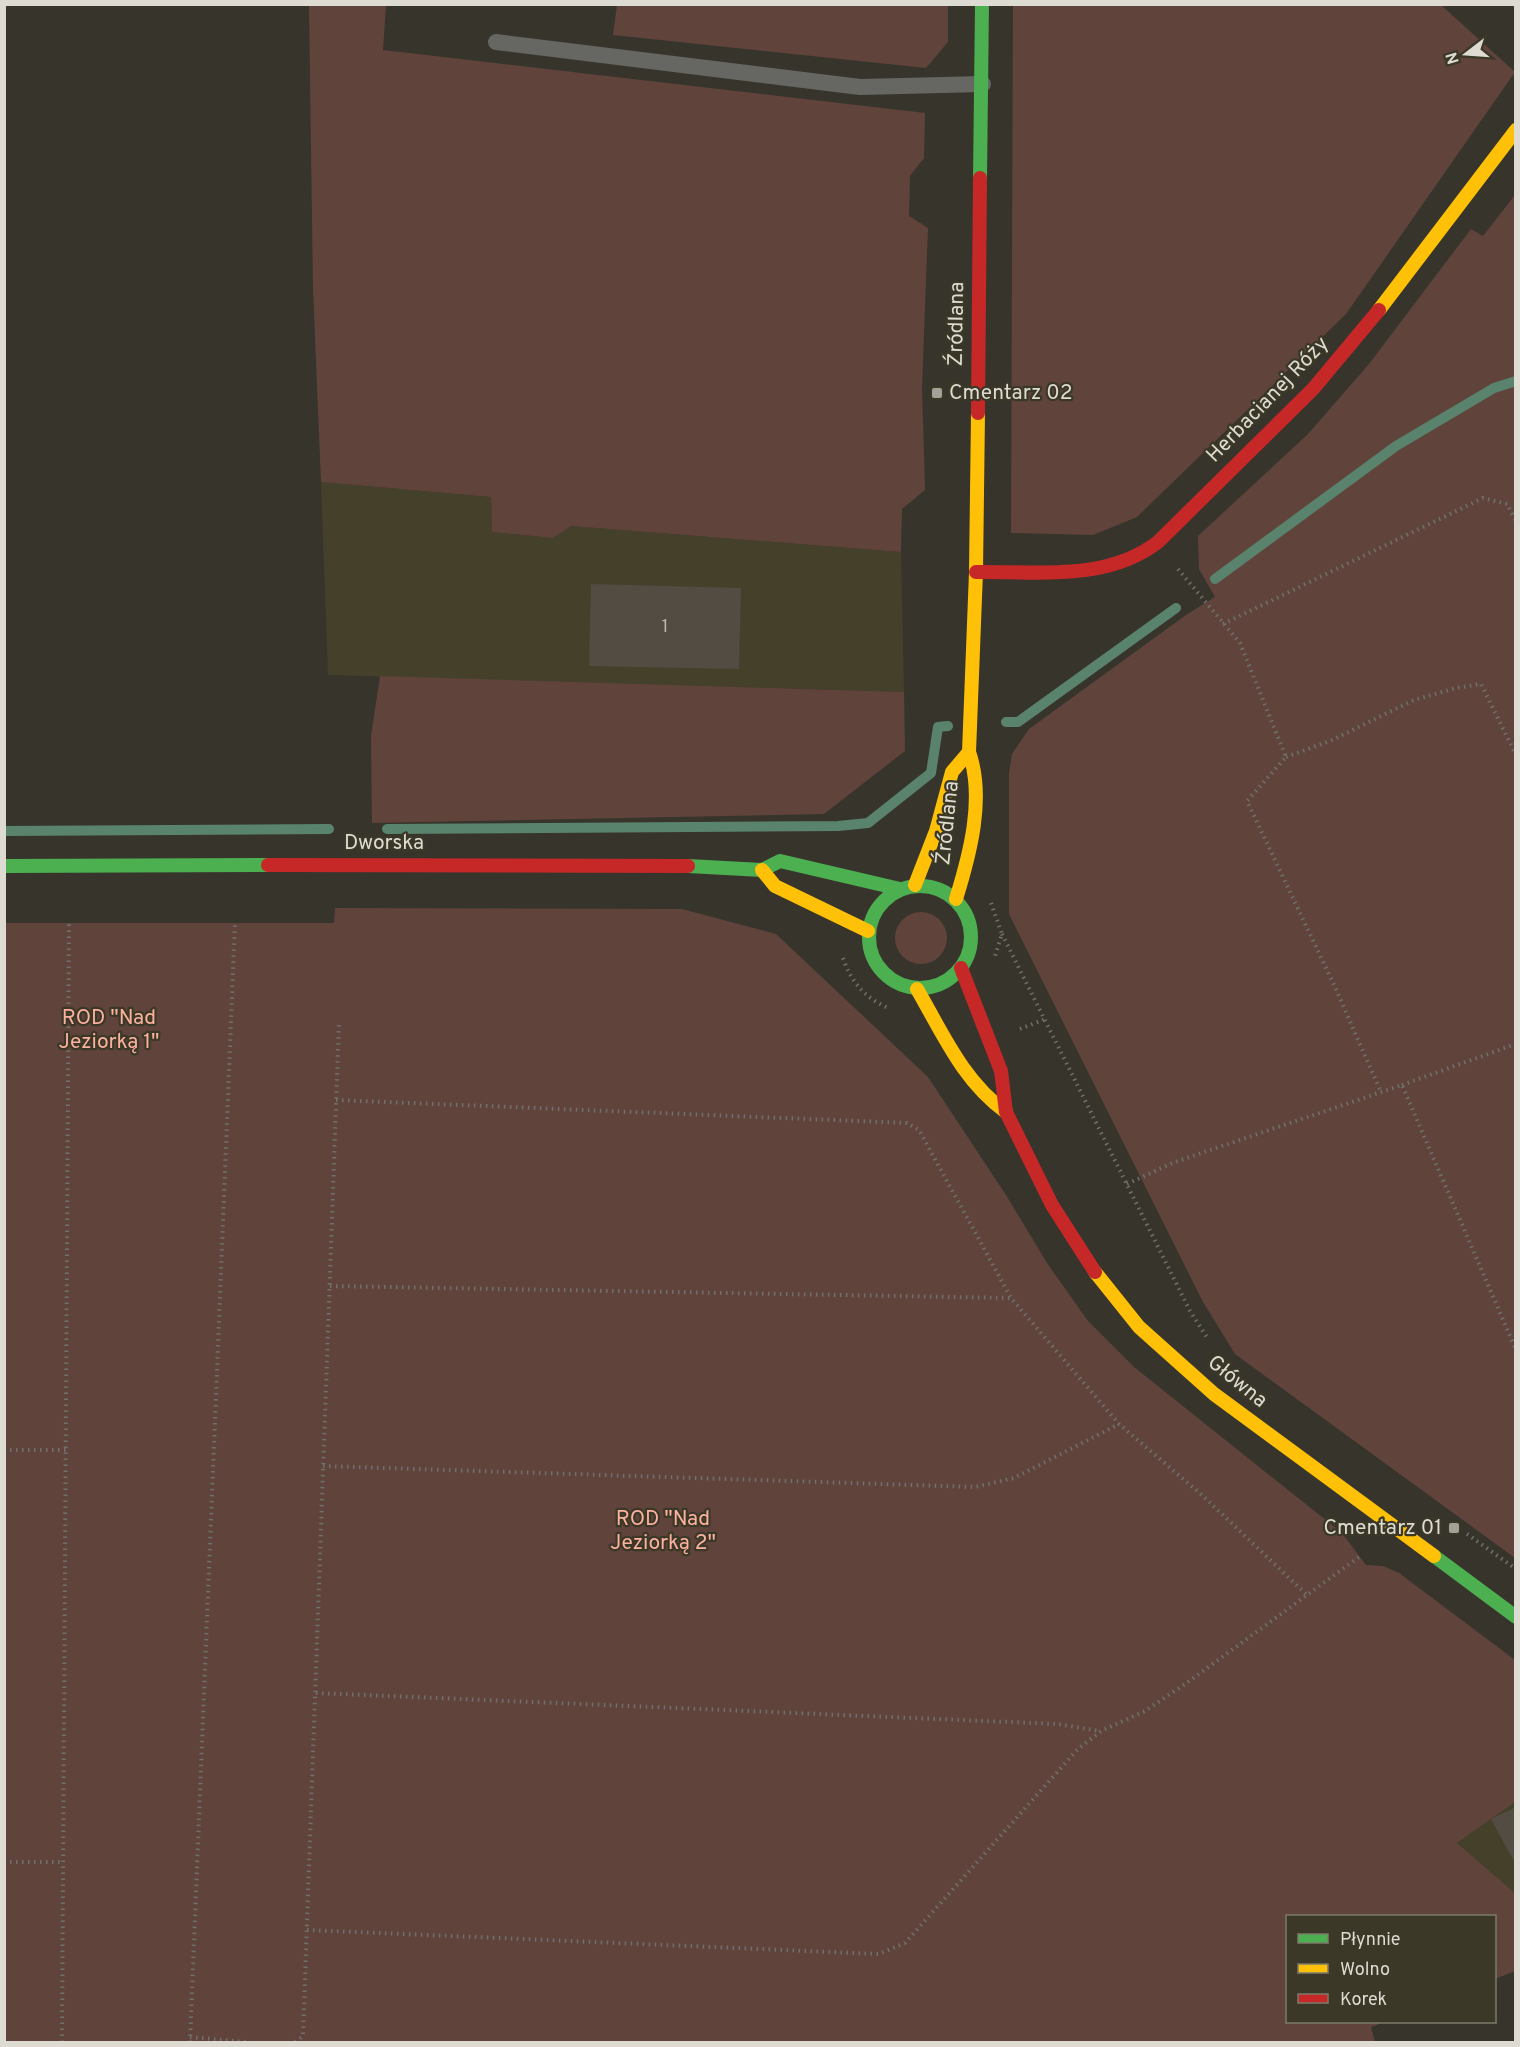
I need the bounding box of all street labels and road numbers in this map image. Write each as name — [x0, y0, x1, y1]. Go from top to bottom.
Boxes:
street label: Źródlana — [942, 281, 971, 367]
street label: Herbacianej Róży — [1201, 331, 1335, 469]
street label: Źródlana — [929, 779, 966, 866]
street label: Dworska — [344, 830, 424, 857]
street label: Główna — [1201, 1350, 1273, 1414]

